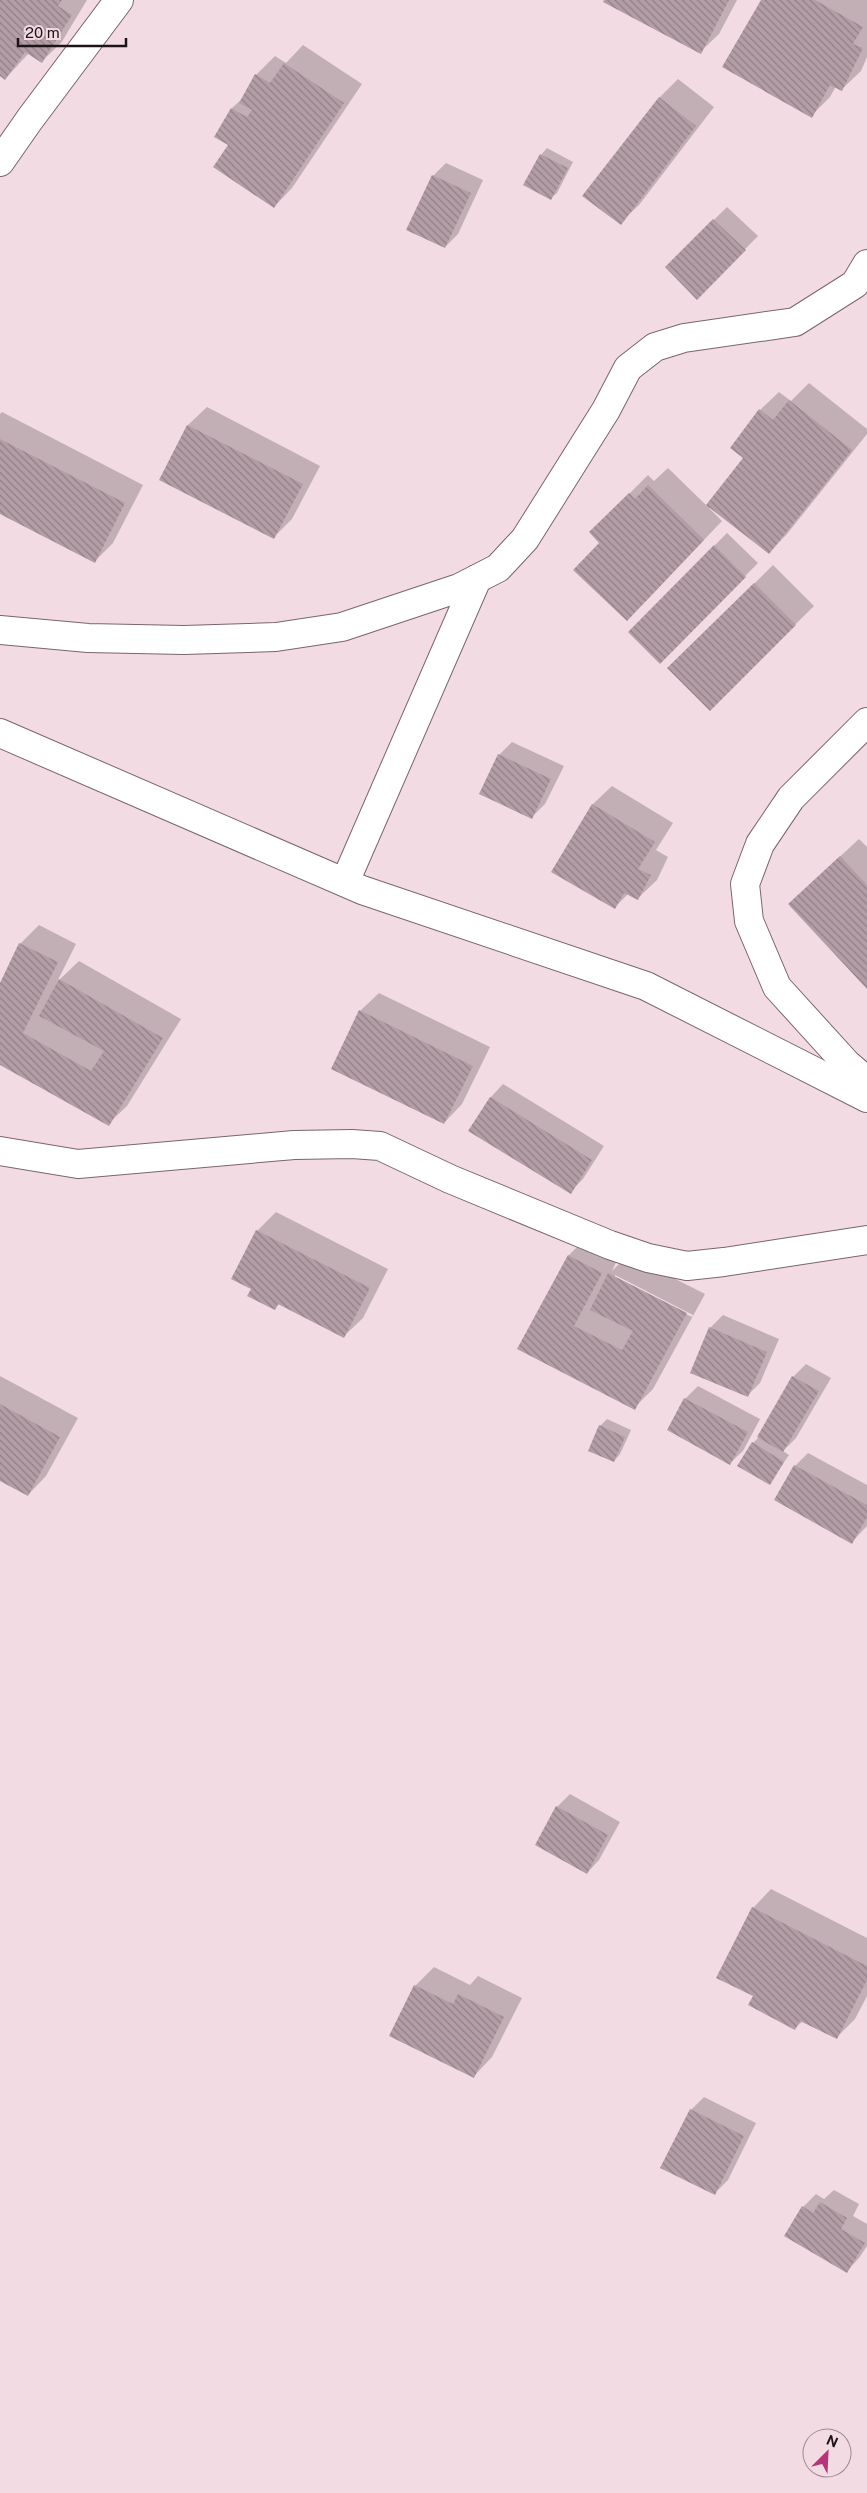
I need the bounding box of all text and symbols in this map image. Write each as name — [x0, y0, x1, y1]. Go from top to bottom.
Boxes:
scale bar — [18, 15, 125, 47]
text: 20 m — [25, 24, 60, 41]
north arrow — [802, 2428, 852, 2478]
text: N — [824, 2432, 841, 2451]

